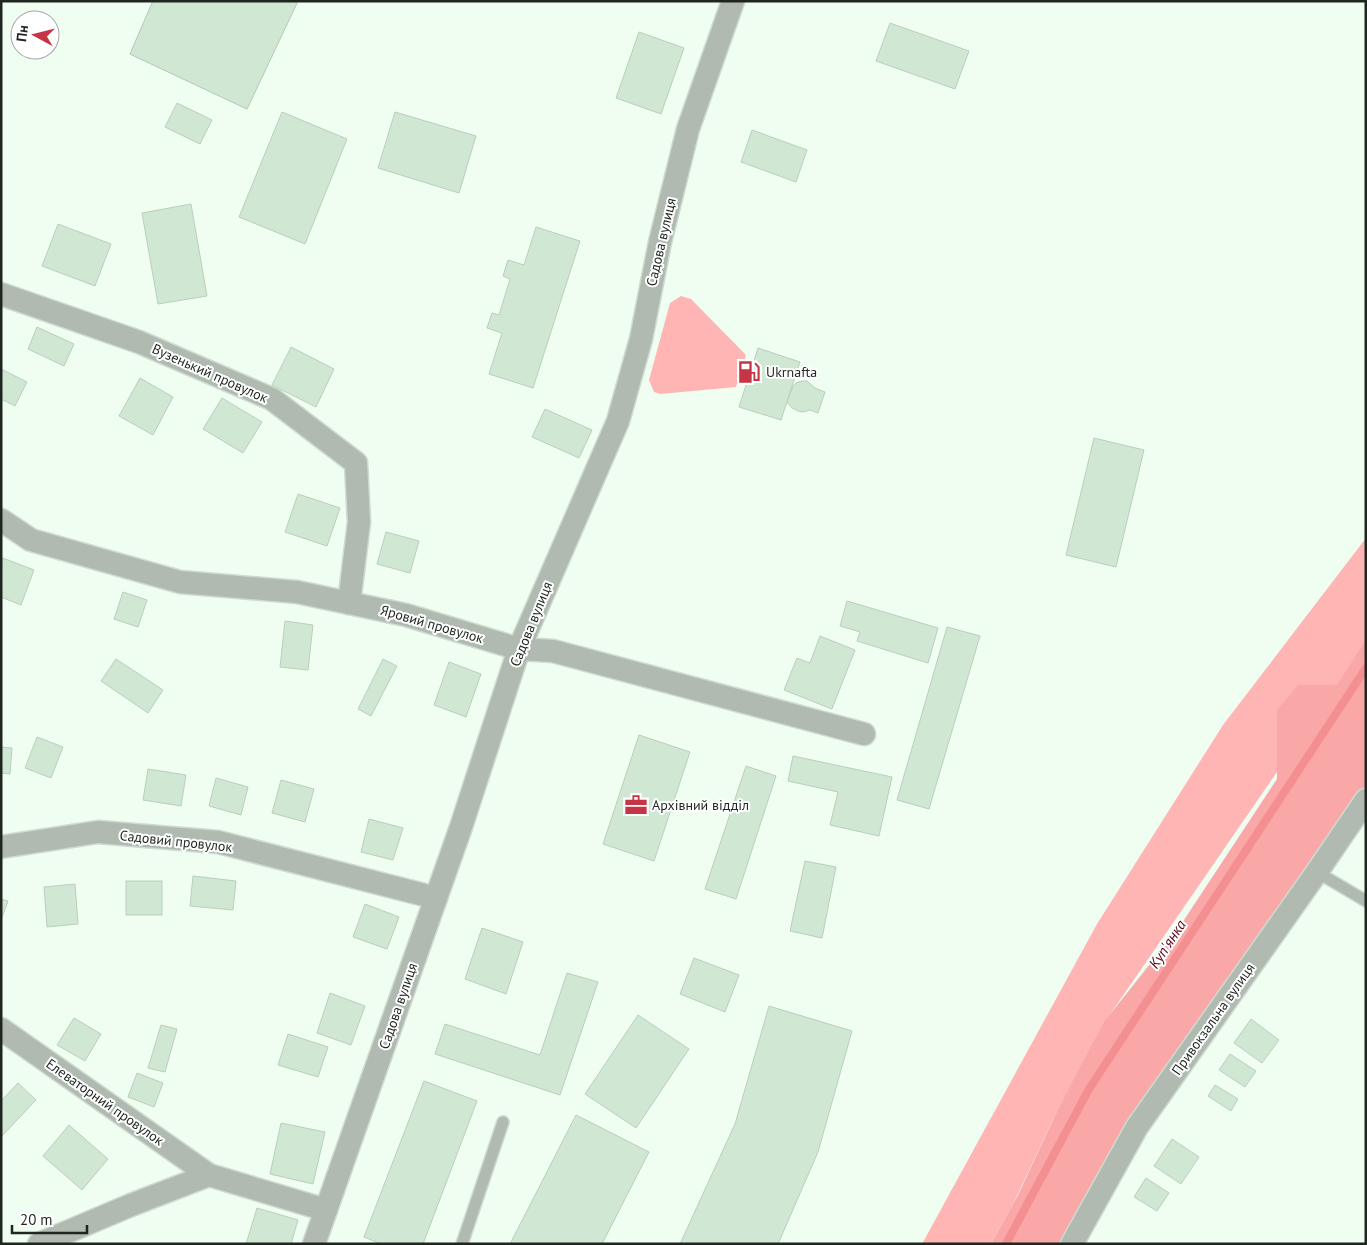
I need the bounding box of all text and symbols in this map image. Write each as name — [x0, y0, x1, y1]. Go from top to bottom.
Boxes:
north arrow — [10, 10, 60, 60]
text: Пн — [12, 24, 32, 43]
street label: Садова вулиця — [642, 196, 680, 288]
street label: Вузенький провулок — [149, 339, 271, 407]
fuel station icon: Ukrnafta — [736, 359, 762, 385]
place label: Ukrnafta — [766, 363, 817, 381]
street label: Садова вулиця — [506, 579, 556, 669]
street label: Яровий провулок — [378, 601, 486, 647]
office icon: Архівний відділ — [623, 792, 649, 818]
place label: Архівний відділ — [652, 796, 749, 814]
street label: Садовий провулок — [119, 826, 234, 856]
water label: Куп'янка — [1144, 916, 1190, 972]
street label: Привокзальна вулиця — [1168, 959, 1258, 1079]
street label: Садова вулиця — [375, 961, 421, 1051]
street label: Елеваторний провулок — [43, 1055, 168, 1150]
scale bar — [12, 1202, 88, 1234]
text: 20 m — [20, 1210, 53, 1229]

